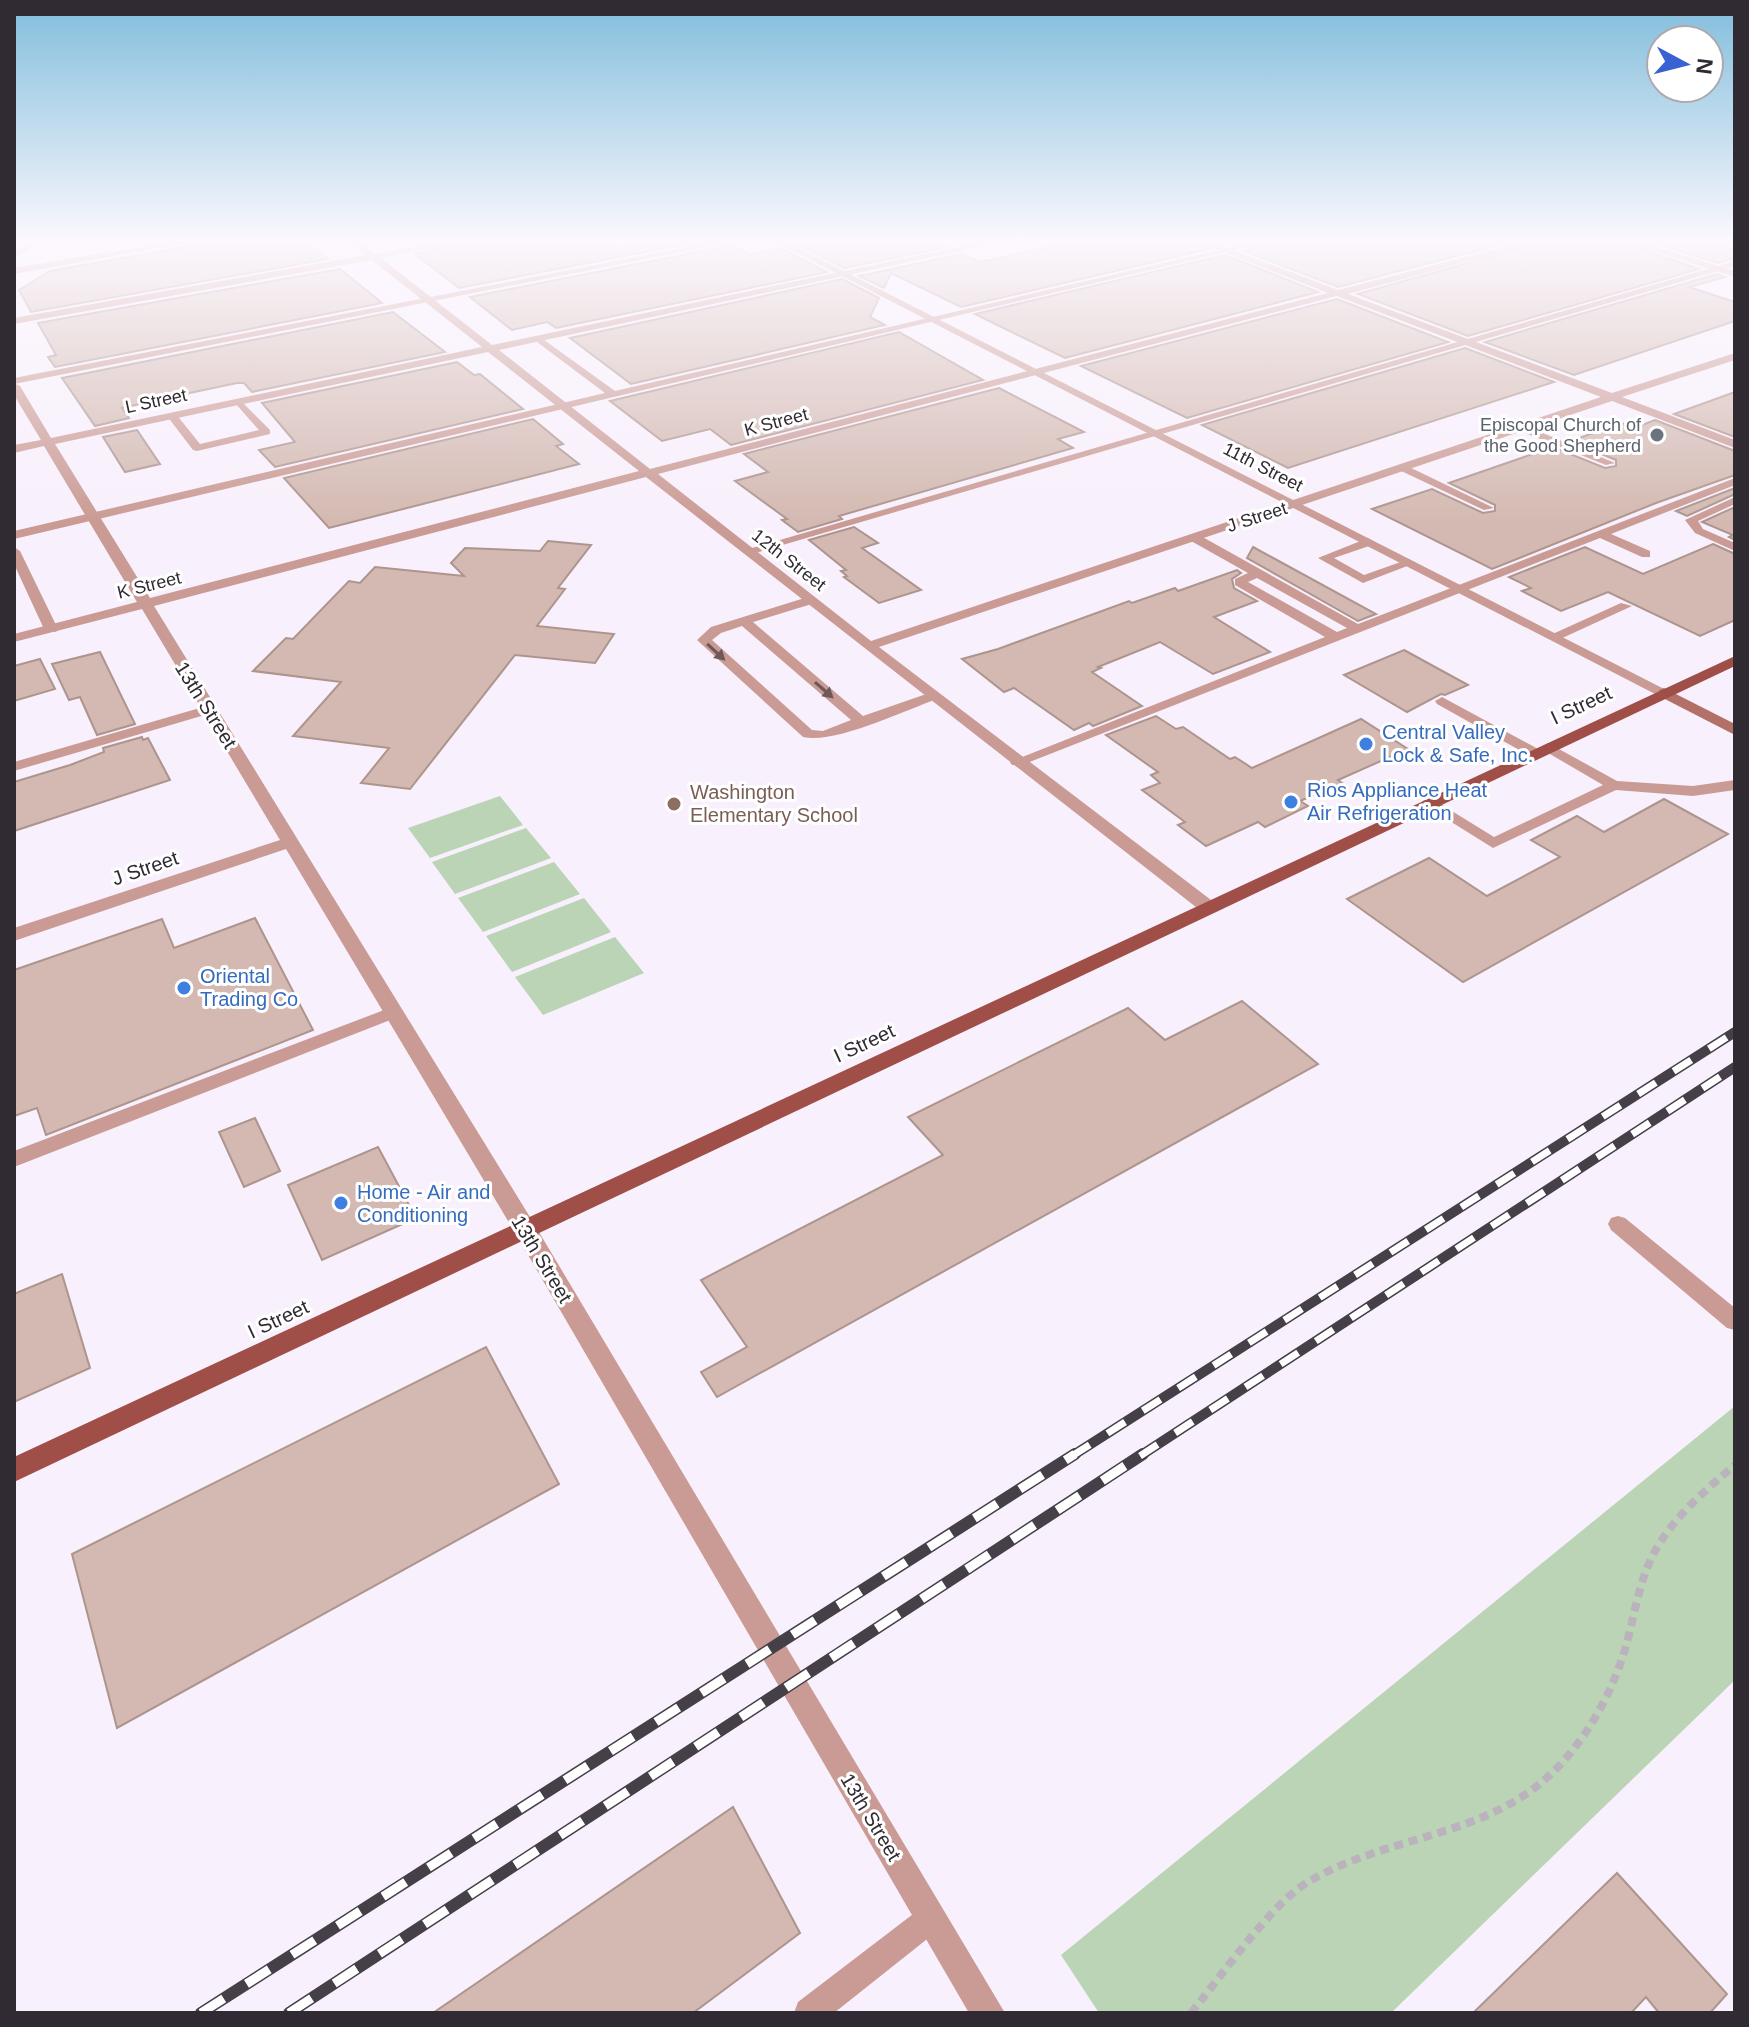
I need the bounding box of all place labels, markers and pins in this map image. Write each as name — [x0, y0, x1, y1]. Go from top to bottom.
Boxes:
place label: Episcopal Church of the Good Shepherd — [1480, 415, 1642, 456]
marker: Episcopal Church of the Good Shepherd — [1648, 426, 1666, 444]
place label: Central Valley Lock & Safe, Inc. — [1382, 721, 1533, 766]
marker: Central Valley Lock & Safe, Inc. — [1357, 735, 1375, 753]
place label: Rios Appliance Heat Air Refrigeration — [1307, 779, 1488, 824]
place label: Washington Elementary School — [690, 781, 858, 826]
marker: Rios Appliance Heat Air Refrigeration — [1282, 793, 1300, 811]
marker: Washington Elementary School — [665, 795, 683, 813]
place label: Oriental Trading Co — [200, 965, 298, 1010]
marker: Oriental Trading Co — [175, 979, 193, 997]
place label: Home - Air and Conditioning — [357, 1181, 490, 1226]
marker: Home - Air and Conditioning — [332, 1194, 350, 1212]

